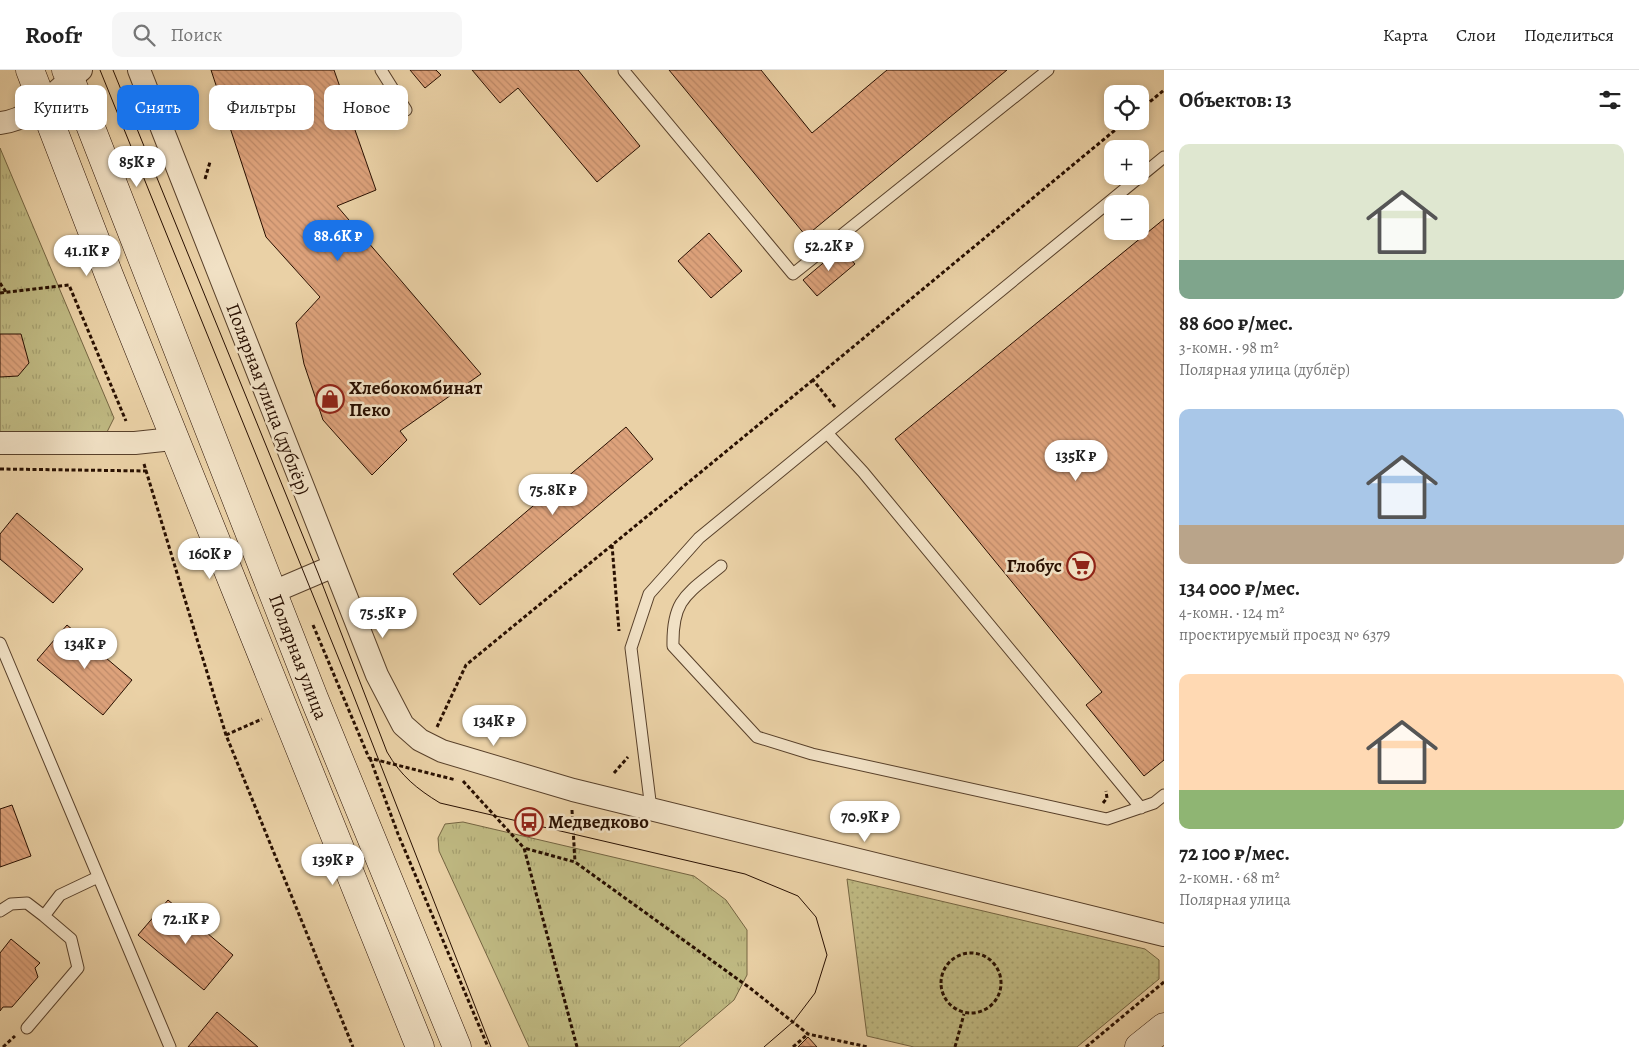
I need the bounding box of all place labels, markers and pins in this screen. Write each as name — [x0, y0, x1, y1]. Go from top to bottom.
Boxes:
pin: 85K ₽ — [102, 146, 172, 188]
pin: 88.6K ₽ — [292, 220, 384, 262]
pin: 52.2K ₽ — [783, 230, 875, 272]
pin: 41.1K ₽ — [41, 234, 133, 277]
place label: Хлебокомбинат Пеко — [349, 375, 483, 423]
shop icon: Хлебокомбинат Пеко — [315, 384, 345, 414]
pin: 135K ₽ — [1035, 440, 1117, 482]
pin: 75.8K ₽ — [507, 474, 599, 516]
pin: 160K ₽ — [169, 538, 251, 580]
supermarket icon: Глобус — [1066, 551, 1096, 581]
place label: Глобус — [1006, 553, 1062, 579]
pin: 75.5K ₽ — [337, 596, 429, 639]
pin: 134K ₽ — [44, 628, 126, 670]
pin: 134K ₽ — [453, 704, 535, 747]
pin: 70.9K ₽ — [819, 800, 911, 843]
bus stop icon: Медведково — [514, 807, 544, 837]
place label: Медведково — [548, 809, 649, 835]
pin: 139K ₽ — [292, 844, 374, 886]
pin: 72.1K ₽ — [140, 902, 232, 945]

